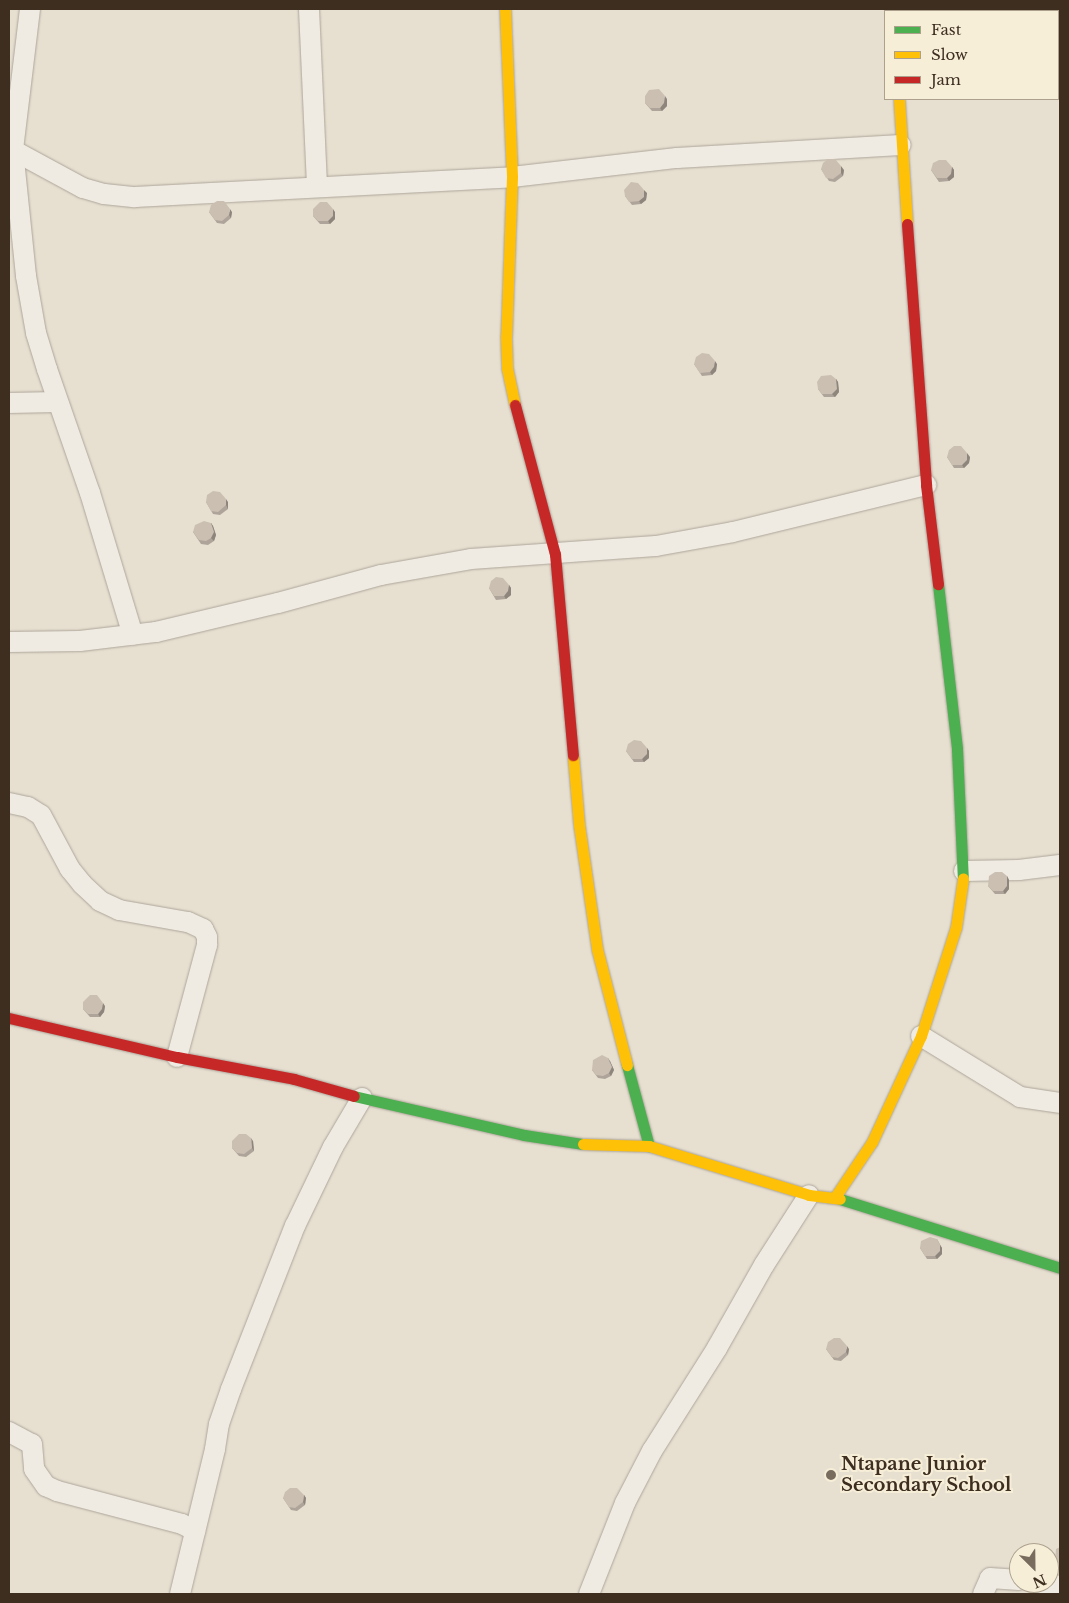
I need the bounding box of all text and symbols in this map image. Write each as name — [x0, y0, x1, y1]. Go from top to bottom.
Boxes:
legend — [884, 10, 1059, 100]
text: Fast — [931, 20, 961, 39]
text: Slow — [931, 45, 968, 64]
text: Jam — [931, 70, 961, 89]
place label: Ntapane Junior Secondary School — [841, 1454, 1012, 1496]
marker: Ntapane Junior Secondary School — [825, 1469, 837, 1481]
north arrow — [1009, 1543, 1059, 1593]
text: N — [1030, 1570, 1049, 1592]

